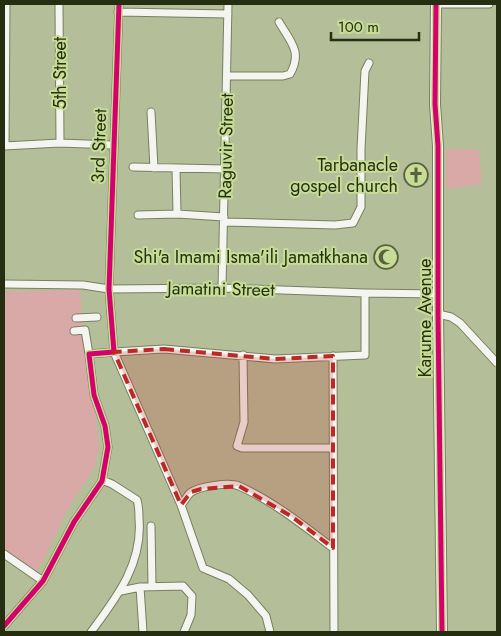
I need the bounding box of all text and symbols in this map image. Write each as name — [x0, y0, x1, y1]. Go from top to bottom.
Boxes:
scale bar — [331, 10, 418, 42]
text: 100 m — [338, 16, 379, 38]
street label: 5th Street — [47, 36, 73, 109]
street label: Raguvir Street — [212, 92, 240, 199]
street label: 3rd Street — [85, 108, 113, 184]
place label: Tarbanacle gospel church — [290, 152, 398, 199]
church icon: Tarbanacle gospel church — [403, 162, 429, 188]
place label: Shi'a Imami Isma'ili Jamatkhana — [133, 244, 368, 270]
mosque icon: Shi'a Imami Isma'ili Jamatkhana — [373, 244, 399, 270]
street label: Karume Avenue — [412, 258, 438, 378]
street label: Jamatini Street — [165, 275, 275, 303]

